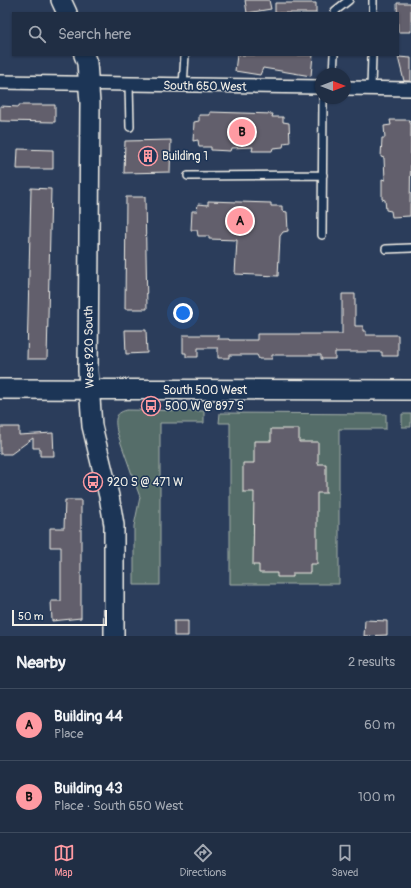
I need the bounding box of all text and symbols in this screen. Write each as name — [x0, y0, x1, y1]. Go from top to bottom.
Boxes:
search box — [12, 12, 399, 56]
icon: search — [26, 23, 48, 45]
text: Search here — [58, 25, 131, 44]
north arrow — [315, 68, 351, 104]
street label: South 650 West — [163, 78, 247, 95]
pin: B — [229, 117, 255, 147]
building icon: Building 1 — [137, 145, 159, 167]
place label: Building 1 — [162, 149, 208, 164]
pin: A — [227, 206, 253, 236]
your location — [173, 303, 193, 323]
street label: West 920 South — [81, 305, 98, 388]
street label: South 500 West — [163, 383, 247, 398]
bus stop icon: 500 W @ 897 S — [140, 395, 162, 417]
place label: 500 W @ 897 S — [165, 399, 244, 414]
bus stop icon: 920 S @ 471 W — [82, 471, 104, 493]
place label: 920 S @ 471 W — [107, 475, 183, 490]
scale bar — [12, 608, 107, 627]
text: 50 m — [18, 610, 44, 623]
text: Nearby — [16, 652, 65, 673]
text: 2 results — [348, 654, 395, 670]
text: Building 44 — [54, 707, 123, 726]
text: A — [25, 717, 33, 733]
text: 60 m — [364, 717, 395, 733]
text: Place — [54, 726, 83, 742]
text: Building 43 — [54, 779, 123, 798]
text: B — [25, 789, 33, 805]
text: 100 m — [358, 789, 395, 805]
text: Place · South 650 West — [54, 798, 183, 814]
tab: Map — [53, 842, 75, 879]
tab: Directions — [180, 842, 226, 879]
tab: Saved — [331, 842, 358, 879]

